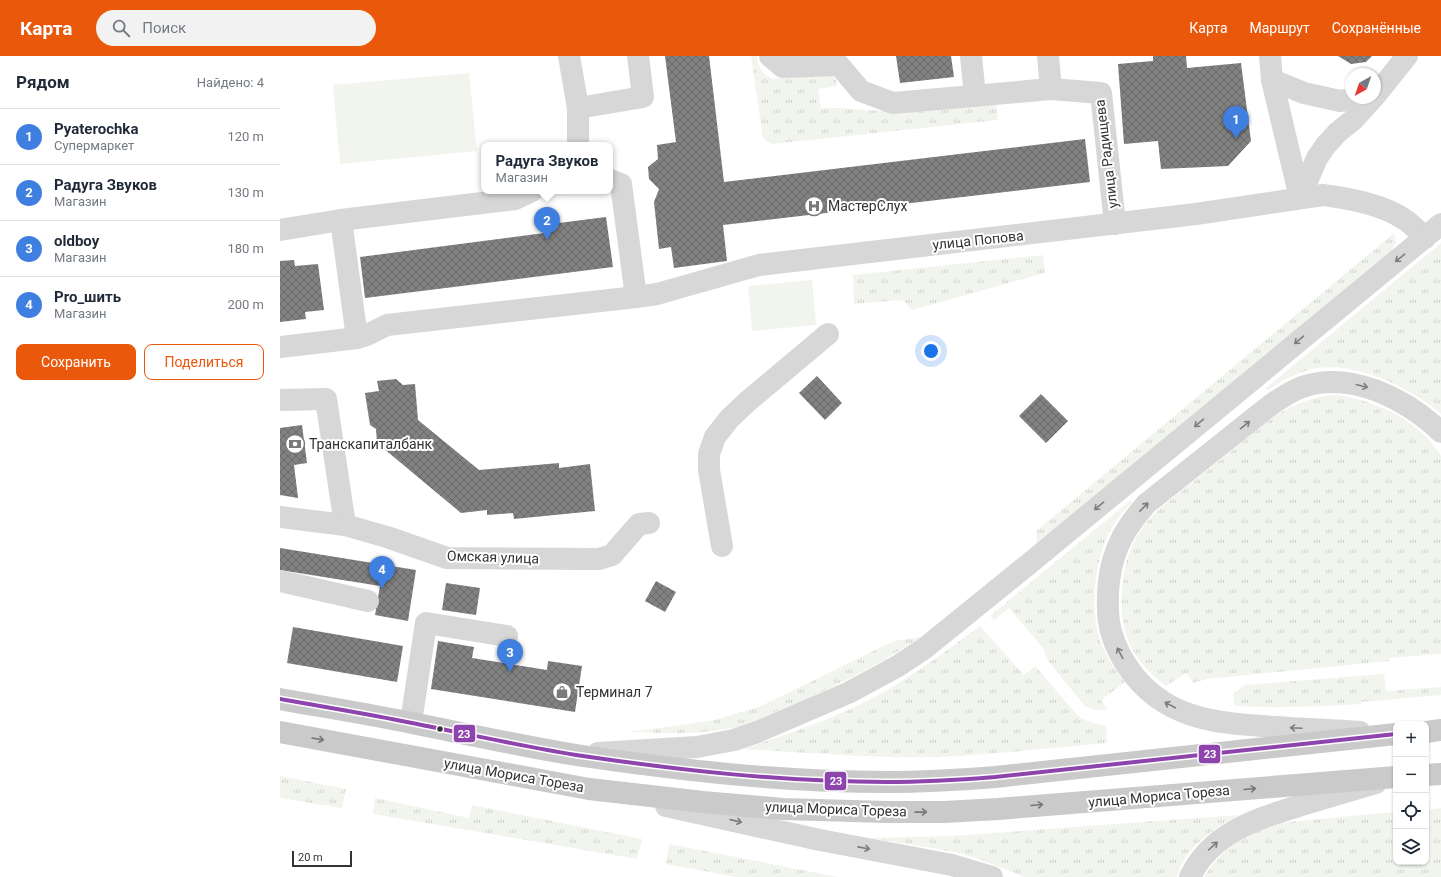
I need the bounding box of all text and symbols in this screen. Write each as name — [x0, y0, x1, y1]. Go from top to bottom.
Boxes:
search box — [96, 10, 376, 46]
text: Карта — [20, 17, 72, 40]
icon: search — [110, 17, 132, 39]
text: Поиск — [142, 19, 186, 37]
text: Карта — [1189, 20, 1228, 36]
text: Маршрут — [1250, 20, 1310, 36]
text: Сохранённые — [1332, 20, 1421, 36]
north arrow — [1345, 68, 1381, 104]
text: Рядом — [16, 72, 70, 92]
text: Найдено: 4 — [197, 75, 264, 90]
street label: улица Радищева — [1091, 99, 1121, 209]
pin: 1 — [1223, 106, 1249, 139]
text: Pyaterochka — [54, 120, 138, 138]
text: 1 — [25, 129, 33, 144]
text: 120 m — [227, 129, 264, 144]
text: Супермаркет — [54, 138, 134, 153]
popup — [481, 142, 613, 194]
text: Радуга Звуков — [496, 152, 598, 170]
text: Магазин — [496, 170, 548, 185]
text: Радуга Звуков — [54, 176, 157, 194]
text: 2 — [25, 185, 33, 200]
text: 130 m — [227, 185, 264, 200]
text: Магазин — [54, 194, 107, 209]
hospital icon: МастерСлух — [803, 195, 825, 217]
place label: МастерСлух — [828, 198, 907, 214]
pin: 2 — [534, 207, 560, 240]
street label: улица Попова — [932, 227, 1024, 253]
text: oldboy — [54, 232, 99, 250]
text: 3 — [25, 241, 33, 256]
text: 180 m — [227, 241, 264, 256]
text: Магазин — [54, 250, 107, 265]
one-way arrow — [1395, 253, 1406, 262]
text: Pro_шить — [54, 288, 121, 306]
text: 4 — [25, 297, 33, 312]
text: 200 m — [227, 297, 264, 312]
text: Магазин — [54, 306, 107, 321]
one-way arrow — [1294, 336, 1305, 345]
your location — [921, 341, 941, 361]
button: Сохранить — [16, 344, 136, 380]
button: Поделиться — [144, 344, 264, 380]
one-way arrow — [1355, 383, 1368, 391]
one-way arrow — [1194, 419, 1205, 428]
one-way arrow — [1239, 421, 1250, 429]
bank icon: Транскапиталбанк — [284, 433, 306, 455]
place label: Транскапиталбанк — [309, 436, 433, 452]
one-way arrow — [1094, 501, 1105, 510]
one-way arrow — [1139, 502, 1149, 512]
street label: Омская улица — [447, 547, 539, 567]
pin: 4 — [369, 556, 395, 589]
pin: 3 — [497, 639, 523, 672]
one-way arrow — [1115, 648, 1123, 660]
shop icon: Терминал 7 — [551, 681, 573, 703]
place label: Терминал 7 — [576, 684, 653, 700]
one-way arrow — [1164, 701, 1176, 709]
map controls — [1393, 721, 1429, 865]
button: + — [1393, 721, 1429, 757]
unlabelled marker — [435, 724, 445, 734]
line badge: 23 — [453, 724, 476, 743]
one-way arrow — [1290, 725, 1303, 732]
text: 23 — [458, 728, 470, 741]
one-way arrow — [311, 735, 324, 743]
line badge: 23 — [1198, 744, 1221, 764]
text: 23 — [1204, 748, 1216, 761]
street label: улица Мориса Тореза — [443, 755, 585, 795]
button: − — [1393, 757, 1429, 793]
line badge: 23 — [824, 771, 847, 791]
text: 23 — [830, 775, 842, 788]
street label: улица Мориса Тореза — [1088, 782, 1230, 810]
one-way arrow — [1243, 785, 1256, 792]
button: locate — [1393, 793, 1429, 829]
street label: улица Мориса Тореза — [765, 799, 907, 819]
one-way arrow — [1030, 802, 1043, 809]
one-way arrow — [914, 808, 927, 816]
one-way arrow — [730, 818, 743, 826]
button: layers — [1393, 829, 1429, 865]
one-way arrow — [1208, 841, 1218, 851]
one-way arrow — [857, 845, 870, 853]
scale bar — [292, 849, 352, 868]
text: 20 m — [298, 851, 323, 864]

